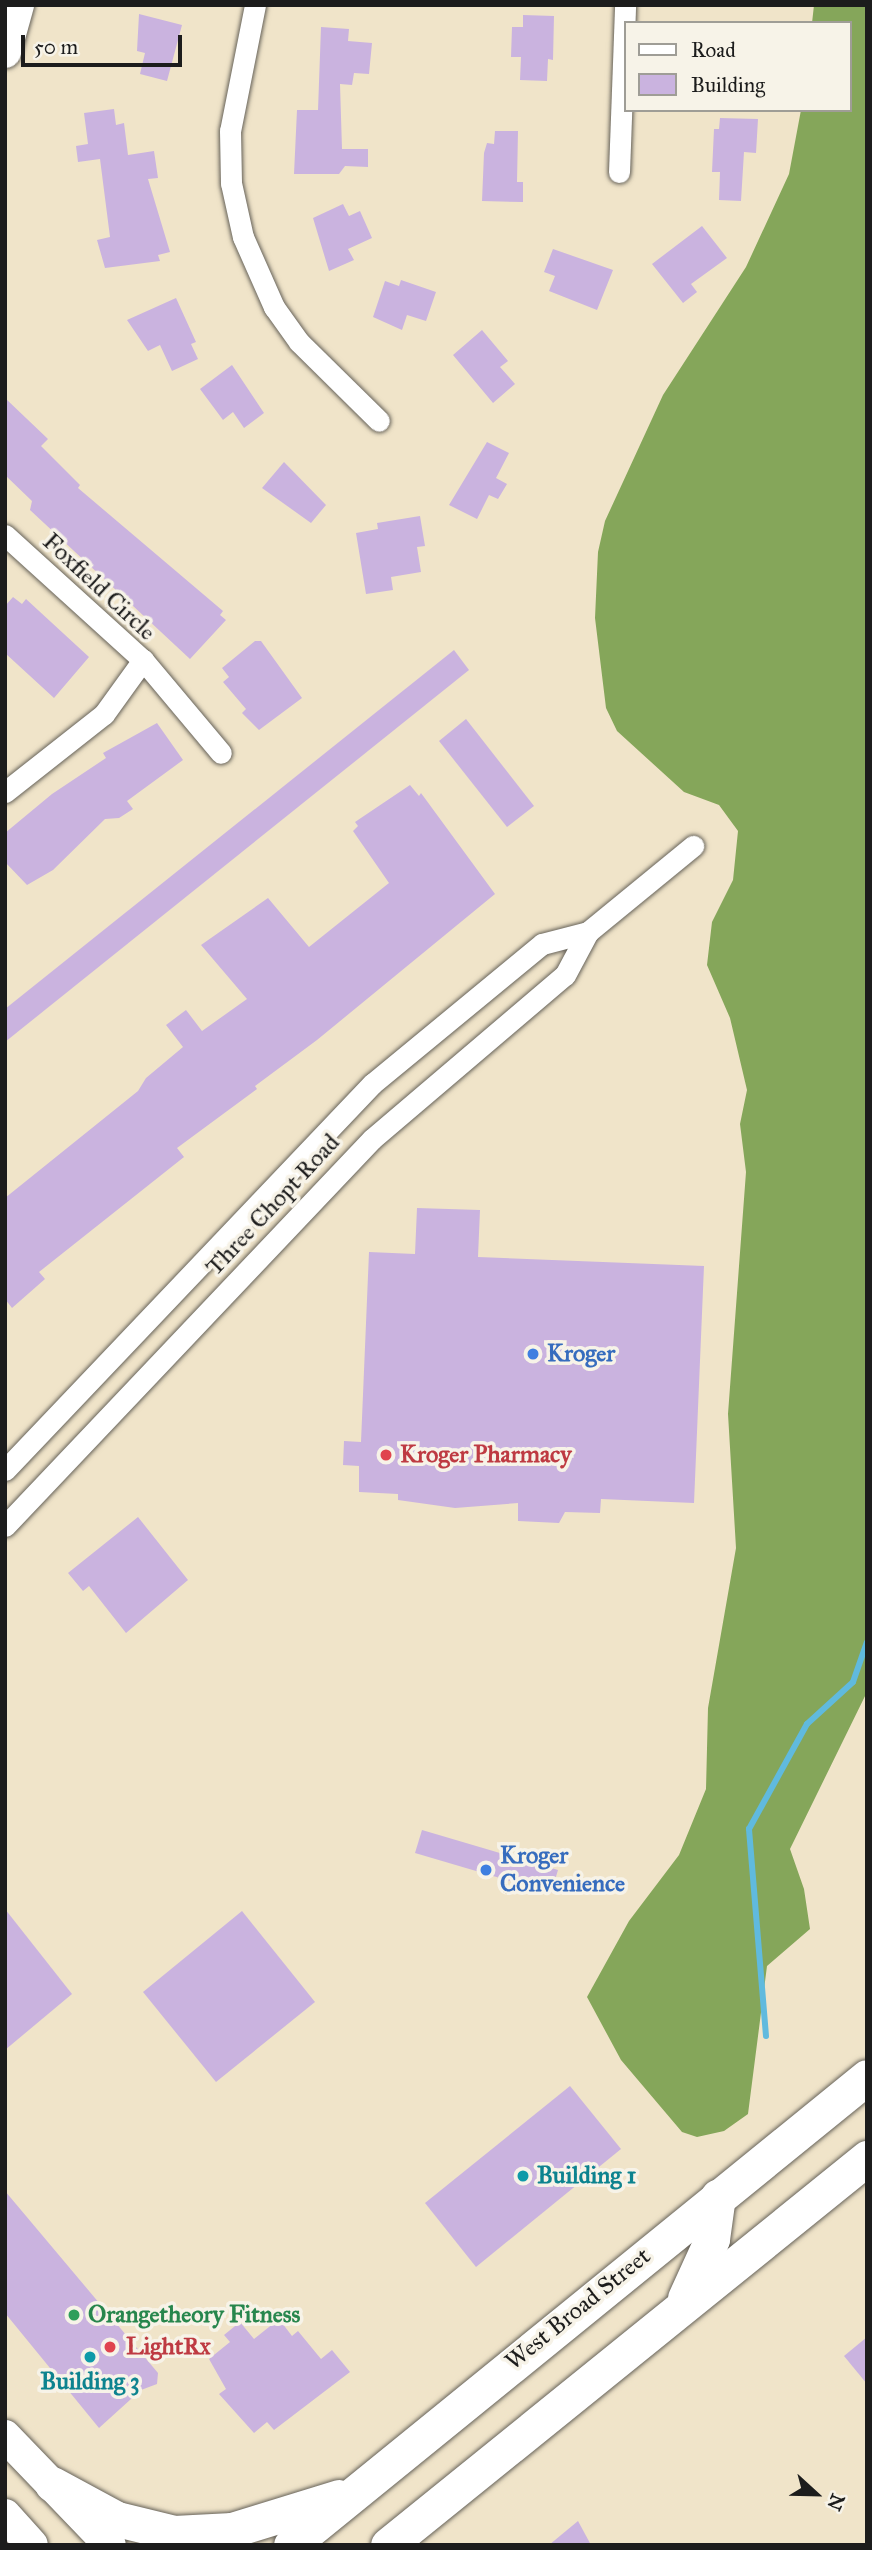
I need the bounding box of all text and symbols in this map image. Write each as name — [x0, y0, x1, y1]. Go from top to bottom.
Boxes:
scale bar — [24, 21, 186, 65]
legend — [624, 21, 851, 112]
text: 50 m — [34, 34, 78, 60]
text: Road — [691, 37, 736, 63]
text: Building — [691, 72, 765, 98]
street label: Foxfield Circle — [37, 527, 161, 647]
street label: Three Chopt Road — [200, 1128, 346, 1282]
place label: Kroger — [547, 1340, 615, 1368]
marker: Kroger — [525, 1346, 541, 1362]
place label: Kroger Pharmacy — [400, 1441, 571, 1469]
marker: Kroger Pharmacy — [378, 1447, 394, 1463]
place label: Kroger Convenience — [500, 1842, 625, 1898]
marker: Kroger Convenience — [478, 1862, 494, 1878]
place label: Building 1 — [537, 2162, 636, 2190]
marker: Building 1 — [515, 2168, 531, 2184]
street label: West Broad Street — [500, 2242, 656, 2376]
place label: Orangetheory Fitness — [88, 2301, 300, 2329]
marker: Orangetheory Fitness — [66, 2307, 82, 2323]
place label: LightRx — [126, 2333, 211, 2361]
marker: LightRx — [100, 2337, 120, 2357]
marker: Building 3 — [82, 2349, 98, 2365]
place label: Building 3 — [40, 2368, 140, 2396]
north arrow — [781, 2459, 851, 2529]
text: N — [822, 2490, 850, 2514]

